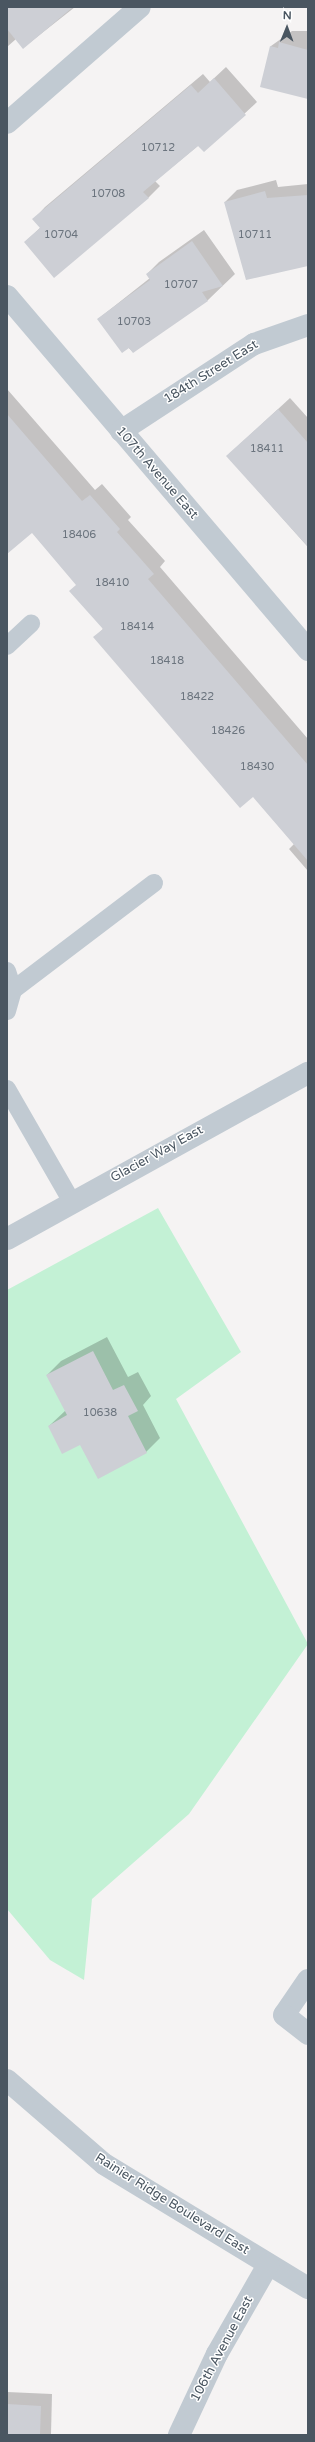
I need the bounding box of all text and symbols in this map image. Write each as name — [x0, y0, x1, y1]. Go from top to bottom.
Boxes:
north arrow — [267, 8, 307, 48]
text: N — [283, 9, 292, 22]
house number: 10712 — [141, 141, 175, 155]
house number: 10708 — [91, 187, 125, 201]
house number: 10704 — [44, 228, 78, 242]
house number: 10711 — [238, 228, 272, 242]
house number: 10707 — [164, 278, 198, 292]
house number: 10703 — [117, 315, 151, 329]
street label: 184th Street East — [161, 337, 261, 407]
street label: 107th Avenue East — [113, 424, 201, 522]
house number: 18411 — [250, 442, 284, 456]
house number: 18406 — [62, 528, 96, 542]
house number: 18410 — [95, 576, 129, 590]
house number: 18414 — [120, 620, 154, 634]
house number: 18418 — [150, 654, 184, 668]
house number: 18422 — [180, 690, 214, 704]
house number: 18426 — [211, 724, 245, 738]
house number: 18430 — [240, 760, 274, 774]
street label: Glacier Way East — [108, 1122, 206, 1186]
house number: 10638 — [83, 1406, 117, 1420]
street label: Rainier Ridge Boulevard East — [92, 2150, 252, 2258]
street label: 106th Avenue East — [188, 2294, 256, 2404]

